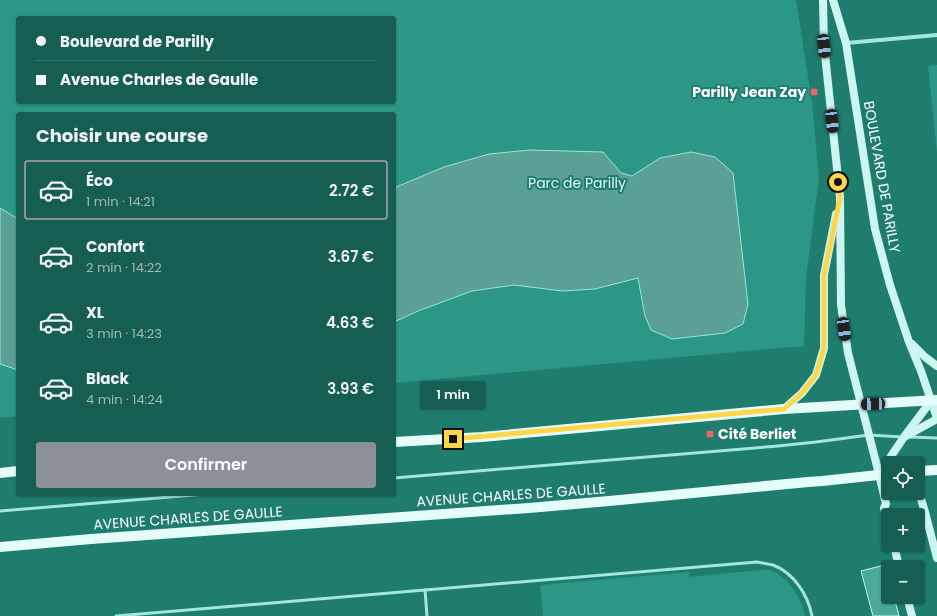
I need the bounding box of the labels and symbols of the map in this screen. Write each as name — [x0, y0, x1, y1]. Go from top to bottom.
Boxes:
car — [817, 33, 831, 59]
place label: Parilly Jean Zay — [692, 82, 806, 102]
marker: Parilly Jean Zay — [809, 87, 819, 97]
street label: BOULEVARD DE PARILLY — [859, 99, 905, 255]
car — [825, 108, 839, 134]
park label: Parc de Parilly — [528, 173, 626, 193]
route start — [829, 173, 847, 191]
car — [836, 316, 852, 342]
callout: 1 min — [420, 381, 486, 409]
car — [861, 398, 885, 410]
place label: Cité Berliet — [718, 424, 797, 444]
marker: Cité Berliet — [705, 429, 715, 439]
route end — [444, 430, 462, 448]
street label: AVENUE CHARLES DE GAULLE — [416, 478, 606, 512]
street label: AVENUE CHARLES DE GAULLE — [93, 501, 283, 535]

